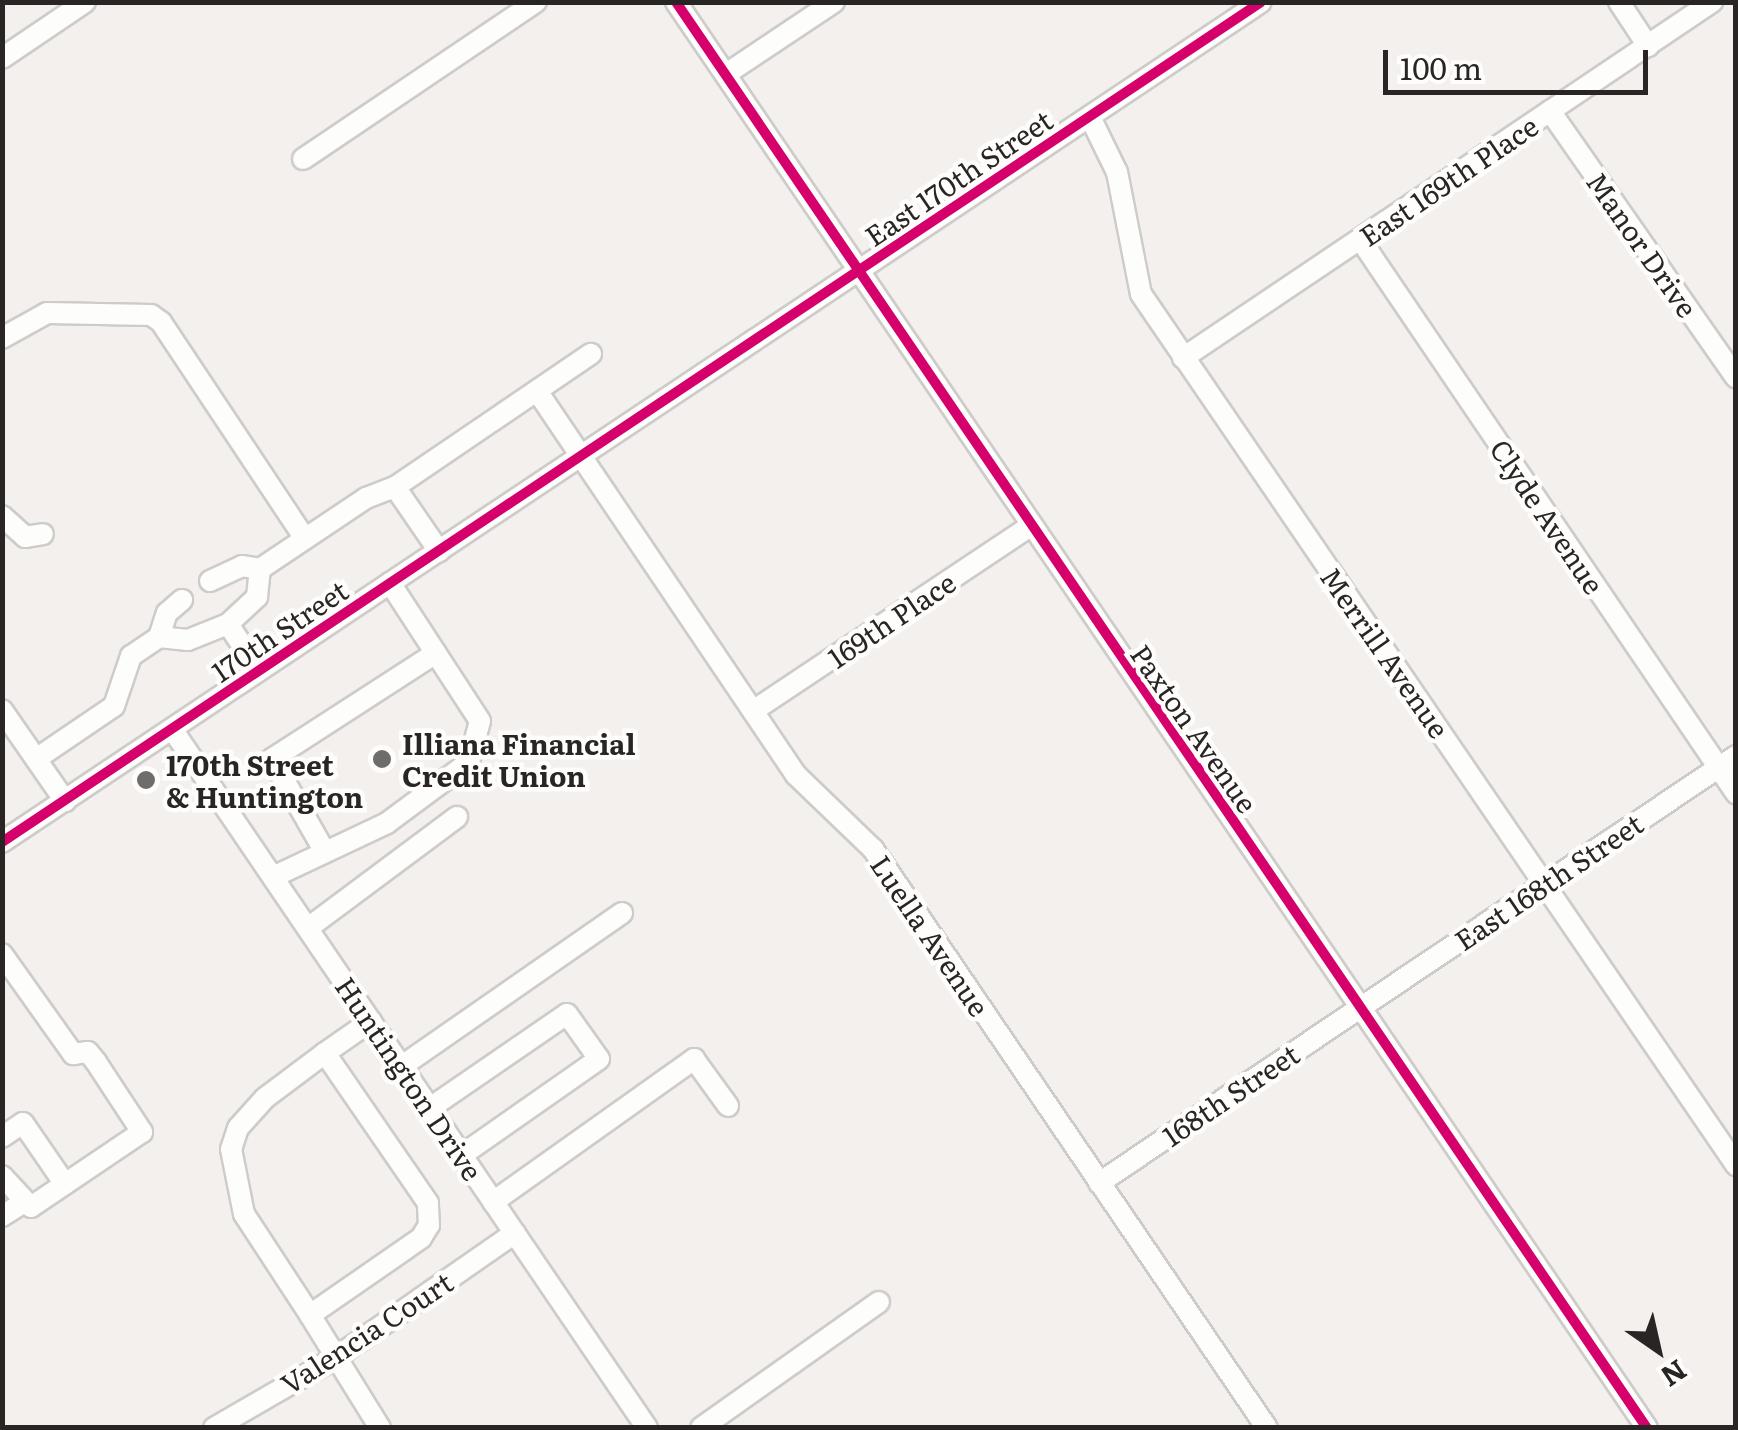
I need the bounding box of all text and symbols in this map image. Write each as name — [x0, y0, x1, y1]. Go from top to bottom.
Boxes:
scale bar — [1388, 30, 1653, 92]
text: 100 m — [1400, 45, 1482, 89]
street label: East 170th Street — [858, 102, 1058, 252]
street label: East 169th Place — [1352, 108, 1544, 252]
street label: Manor Drive — [1581, 165, 1705, 323]
street label: Clyde Avenue — [1484, 433, 1612, 599]
street label: Merrill Avenue — [1315, 560, 1457, 744]
street label: 169th Place — [821, 564, 961, 674]
street label: 170th Street — [205, 572, 353, 688]
street label: Paxton Avenue — [1125, 638, 1265, 818]
place label: Illiana Financial Credit Union — [402, 726, 636, 792]
place label: 170th Street & Huntington — [166, 747, 363, 813]
marker: Illiana Financial Credit Union — [371, 748, 393, 770]
marker: 170th Street & Huntington — [135, 769, 157, 791]
street label: East 168th Street — [1448, 806, 1648, 956]
street label: Luella Avenue — [865, 848, 997, 1022]
street label: Huntington Drive — [329, 970, 491, 1186]
street label: 168th Street — [1155, 1036, 1305, 1152]
street label: Valencia Court — [274, 1264, 458, 1400]
north arrow — [1608, 1300, 1708, 1400]
text: N — [1653, 1351, 1696, 1399]

